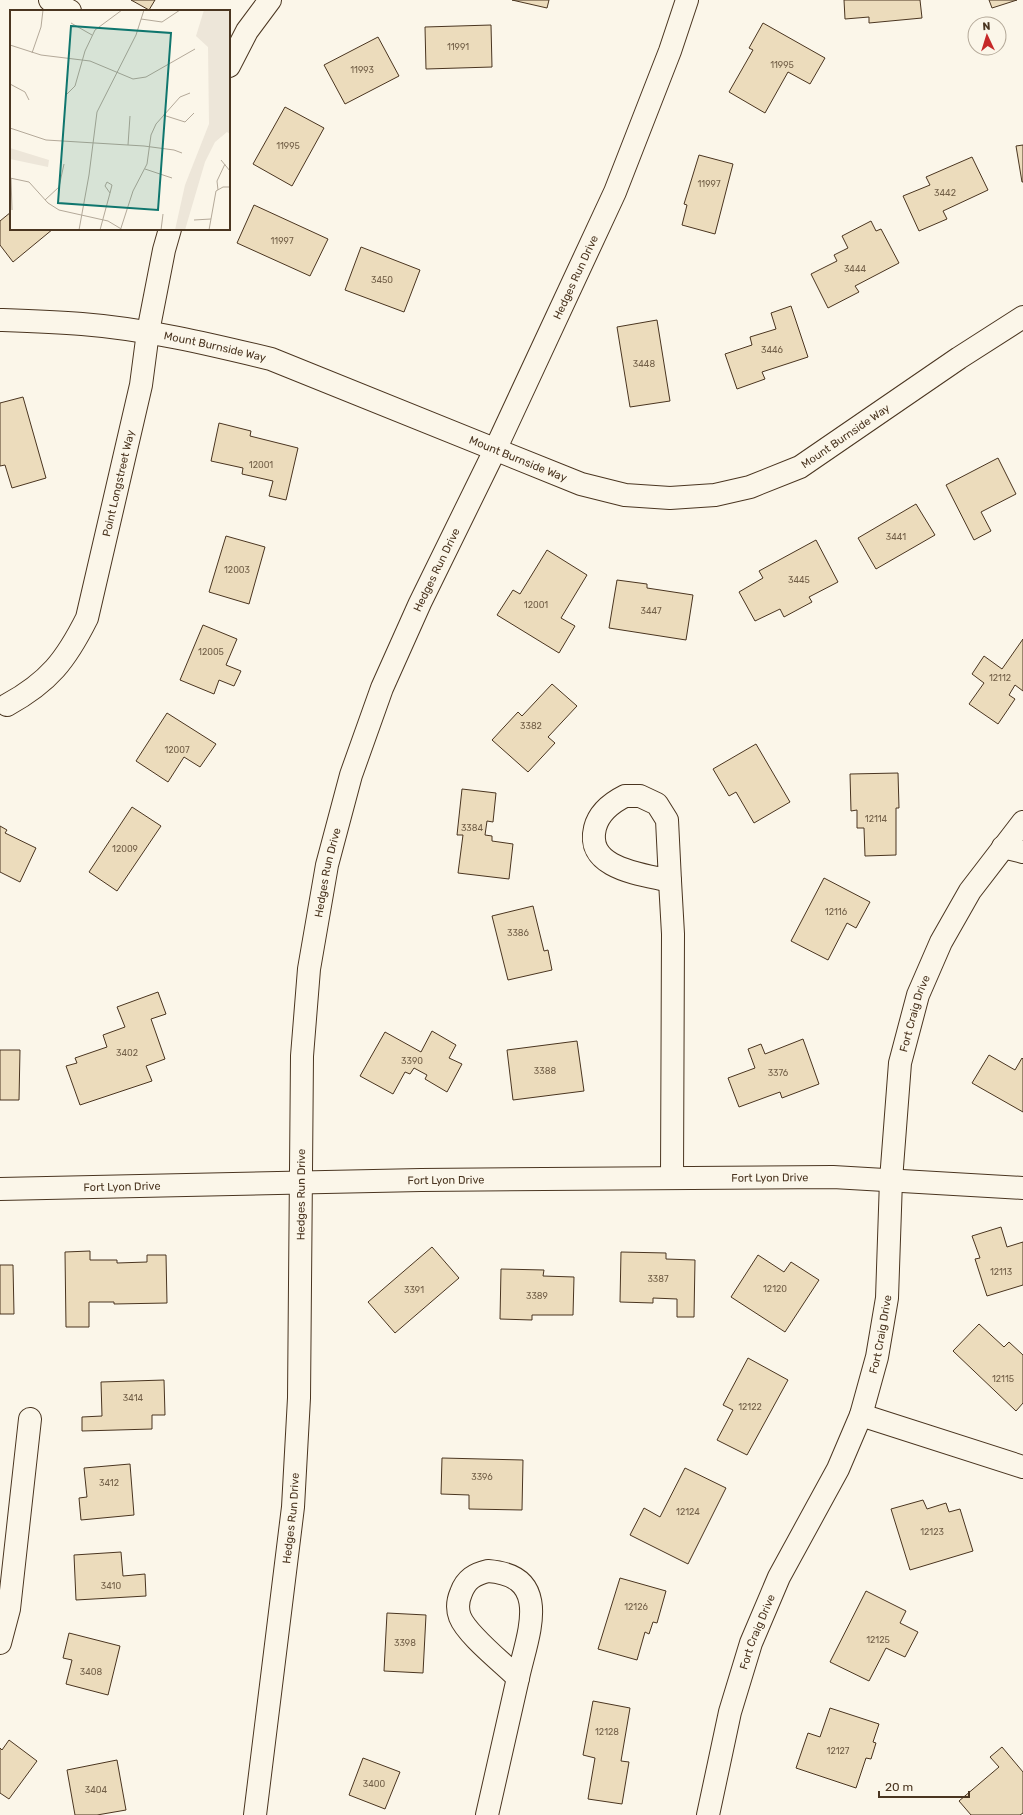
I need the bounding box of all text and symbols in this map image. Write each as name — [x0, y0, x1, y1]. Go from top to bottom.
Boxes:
inset map — [10, 10, 230, 230]
north arrow — [967, 16, 1007, 56]
text: N — [982, 20, 991, 33]
house number: 11991 — [447, 42, 469, 52]
house number: 11995 — [770, 60, 794, 70]
house number: 11993 — [350, 65, 374, 75]
house number: 11995 — [276, 141, 300, 151]
house number: 11997 — [698, 179, 721, 189]
house number: 3442 — [934, 188, 956, 198]
street label: Hedges Run Drive — [551, 233, 601, 322]
house number: 11997 — [271, 236, 294, 246]
house number: 3444 — [844, 264, 866, 274]
house number: 3450 — [371, 275, 393, 285]
street label: Mount Burnside Way — [163, 329, 267, 365]
house number: 3446 — [761, 345, 784, 355]
house number: 3448 — [633, 359, 655, 369]
street label: Mount Burnside Way — [799, 402, 892, 471]
street label: Point Longstreet Way — [100, 429, 137, 538]
street label: Mount Burnside Way — [467, 434, 569, 485]
house number: 12001 — [249, 460, 273, 470]
street label: Hedges Run Drive — [411, 526, 463, 614]
house number: 3441 — [886, 532, 906, 542]
house number: 12003 — [224, 565, 250, 575]
house number: 3445 — [788, 575, 810, 585]
house number: 12001 — [524, 600, 548, 610]
house number: 3447 — [640, 606, 662, 616]
house number: 12005 — [198, 647, 224, 657]
house number: 12112 — [989, 673, 1011, 683]
house number: 3382 — [520, 721, 542, 731]
house number: 12007 — [164, 745, 190, 755]
house number: 12114 — [865, 814, 888, 824]
house number: 3384 — [461, 823, 483, 833]
street label: Hedges Run Drive — [312, 826, 344, 918]
house number: 12009 — [112, 844, 138, 854]
house number: 12116 — [825, 907, 848, 917]
house number: 3386 — [507, 928, 530, 938]
street label: Fort Craig Drive — [897, 973, 933, 1053]
house number: 3402 — [116, 1048, 138, 1058]
house number: 3390 — [401, 1056, 423, 1066]
house number: 3388 — [534, 1066, 556, 1076]
house number: 3376 — [768, 1068, 789, 1078]
street label: Hedges Run Drive — [294, 1149, 308, 1240]
street label: Fort Lyon Drive — [731, 1171, 808, 1185]
street label: Fort Lyon Drive — [407, 1174, 484, 1187]
street label: Fort Lyon Drive — [83, 1180, 161, 1194]
house number: 12113 — [990, 1267, 1012, 1277]
house number: 3387 — [647, 1274, 669, 1284]
house number: 12120 — [763, 1284, 787, 1294]
house number: 3391 — [404, 1285, 424, 1295]
house number: 3389 — [526, 1291, 548, 1301]
street label: Fort Craig Drive — [867, 1294, 894, 1375]
house number: 12115 — [992, 1374, 1014, 1384]
house number: 3414 — [123, 1393, 144, 1403]
house number: 12122 — [738, 1402, 762, 1412]
street label: Hedges Run Drive — [280, 1472, 302, 1564]
house number: 3396 — [471, 1472, 493, 1482]
house number: 3412 — [99, 1478, 119, 1488]
house number: 12124 — [676, 1507, 700, 1517]
house number: 12123 — [920, 1527, 944, 1537]
house number: 3410 — [101, 1581, 121, 1591]
street label: Fort Craig Drive — [737, 1592, 778, 1671]
house number: 12126 — [624, 1602, 648, 1612]
house number: 12125 — [866, 1635, 890, 1645]
house number: 3398 — [394, 1638, 416, 1648]
house number: 3408 — [80, 1667, 102, 1677]
house number: 12128 — [595, 1727, 619, 1737]
house number: 12127 — [827, 1746, 850, 1756]
scale bar — [879, 1773, 969, 1799]
house number: 3400 — [363, 1779, 385, 1789]
text: 20 m — [885, 1780, 913, 1794]
house number: 3404 — [85, 1785, 108, 1795]

